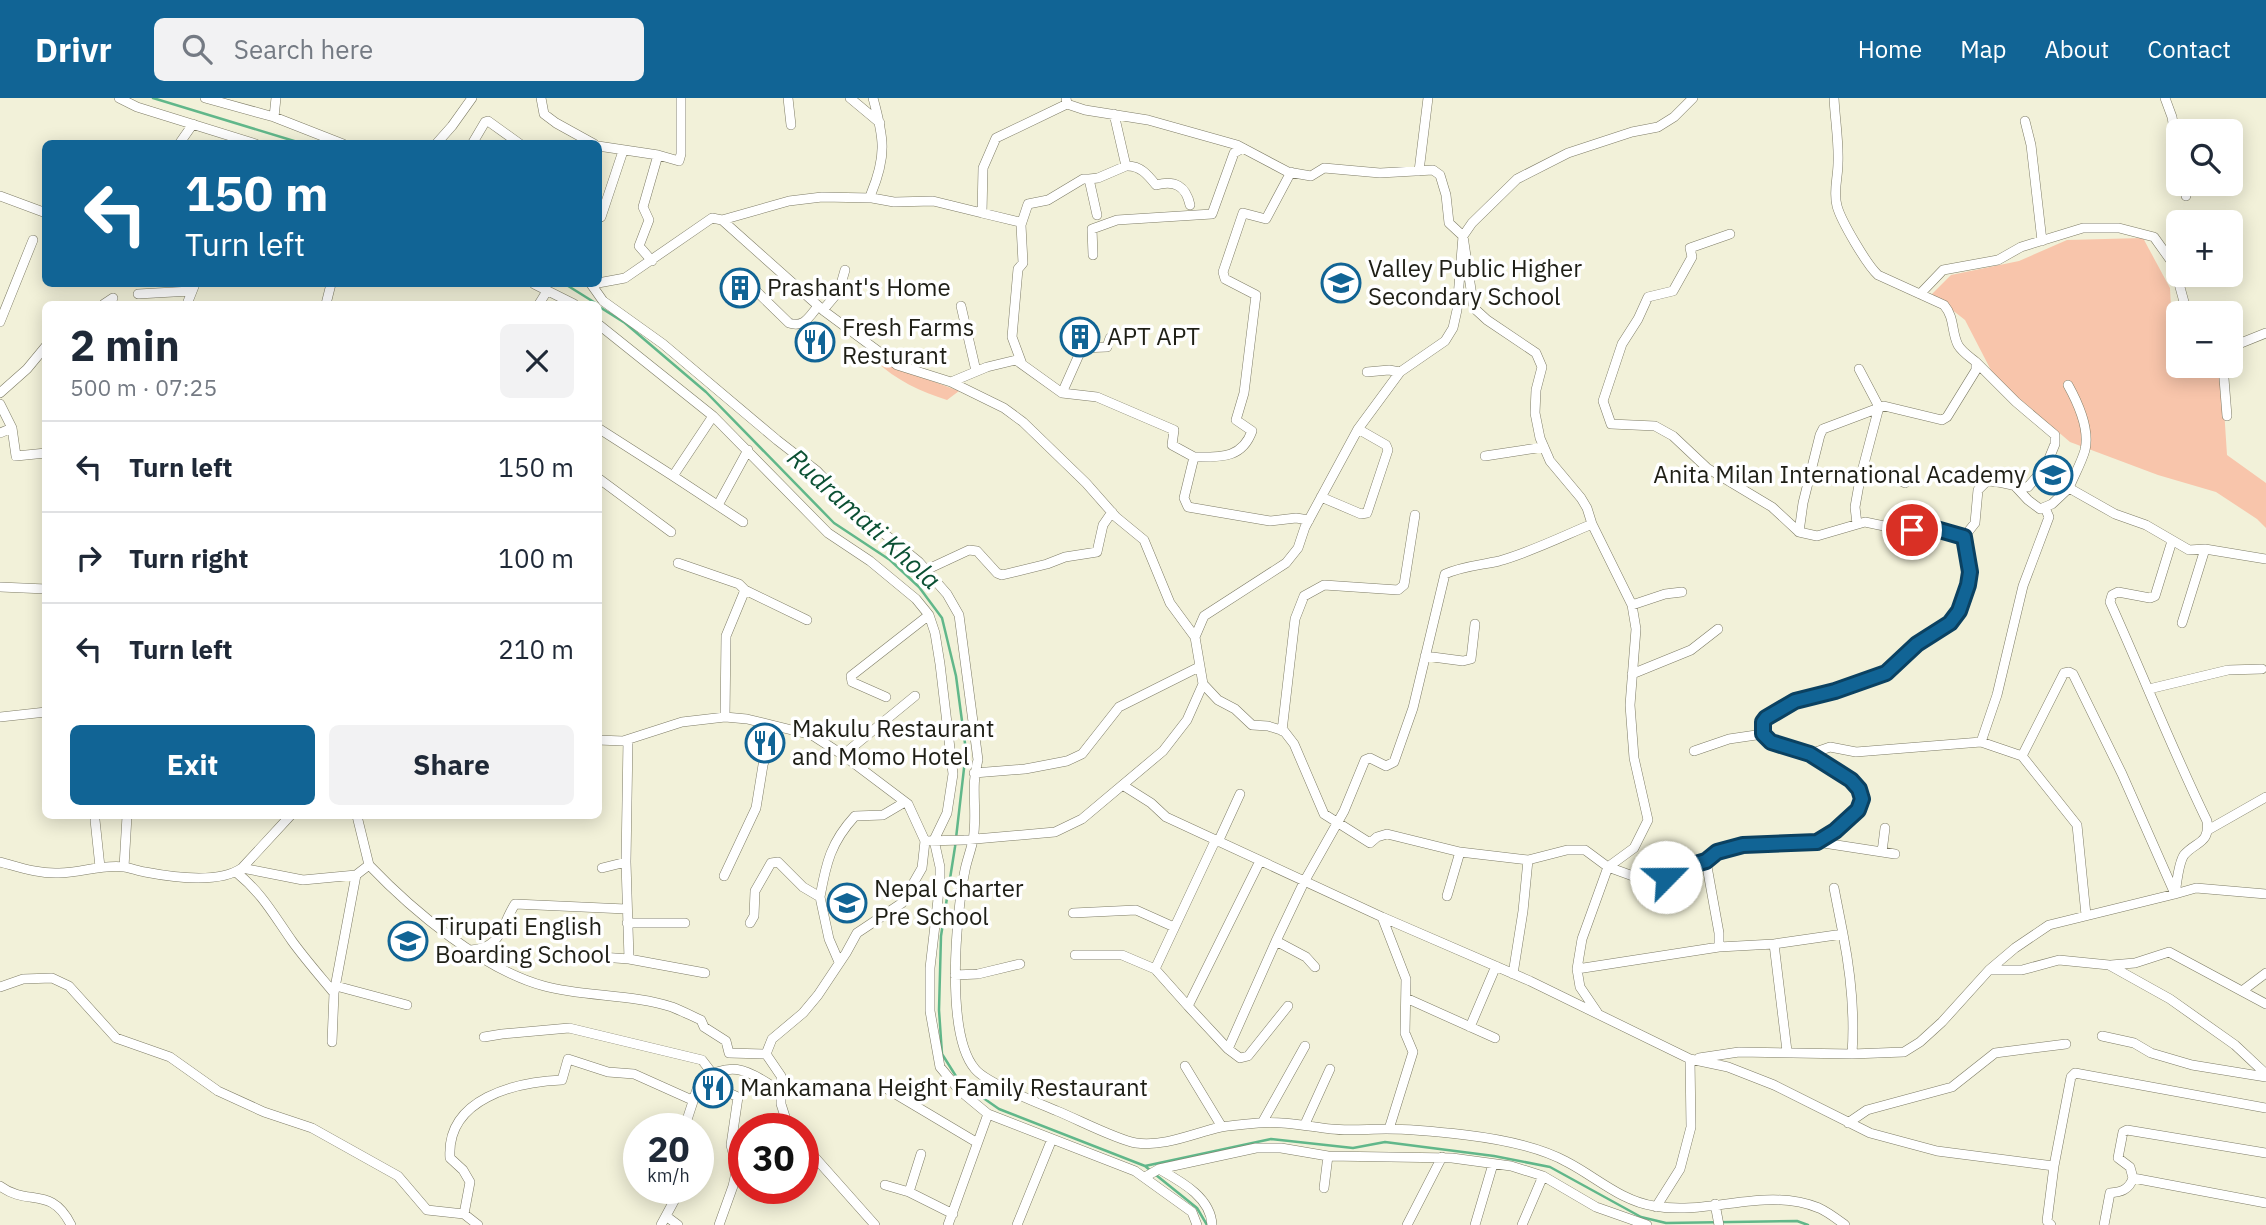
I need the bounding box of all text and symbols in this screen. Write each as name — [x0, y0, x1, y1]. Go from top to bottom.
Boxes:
search box — [154, 18, 644, 81]
text: Drivr — [35, 28, 112, 71]
icon: search — [178, 30, 216, 68]
text: Search here — [234, 32, 373, 66]
text: Home — [1858, 33, 1922, 65]
text: Map — [1960, 33, 2006, 65]
text: About — [2044, 33, 2109, 65]
text: Contact — [2147, 33, 2231, 65]
map controls — [2166, 119, 2243, 378]
button: search — [2166, 119, 2243, 196]
text: 150 m — [185, 161, 329, 224]
icon: left — [70, 168, 161, 259]
button: + — [2166, 210, 2243, 287]
text: Turn left — [185, 223, 305, 265]
place label: Valley Public Higher Secondary School — [1368, 252, 1582, 312]
school or university icon: Valley Public Higher Secondary School — [1320, 262, 1362, 304]
building icon: Prashant's Home — [719, 267, 761, 309]
place label: Prashant's Home — [767, 271, 951, 303]
button: − — [2166, 301, 2243, 378]
place label: Fresh Farms Resturant — [842, 311, 975, 371]
building icon: APT APT — [1059, 316, 1101, 358]
text: 2 min — [70, 318, 180, 373]
place label: APT APT — [1107, 320, 1200, 352]
restaurant icon: Fresh Farms Resturant — [794, 321, 836, 363]
button: close — [500, 324, 574, 398]
text: 500 m · 07:25 — [70, 372, 217, 402]
water label: Rudramati Khola — [781, 440, 949, 596]
icon: left — [70, 448, 108, 486]
text: Turn left — [129, 450, 232, 484]
text: 150 m — [498, 450, 574, 484]
school or university icon: Anita Milan International Academy — [2032, 454, 2074, 496]
place label: Anita Milan International Academy — [1653, 458, 2026, 490]
pin — [1882, 500, 1942, 560]
icon: arrive — [1893, 511, 1931, 549]
icon: right — [70, 539, 108, 577]
text: Turn right — [129, 541, 248, 575]
text: 100 m — [498, 541, 574, 575]
icon: left — [70, 630, 108, 668]
text: Turn left — [129, 632, 232, 666]
text: 210 m — [498, 632, 574, 666]
place label: Makulu Restaurant and Momo Hotel — [792, 712, 994, 772]
restaurant icon: Makulu Restaurant and Momo Hotel — [744, 722, 786, 764]
button: Exit — [70, 725, 315, 805]
button: Share — [329, 725, 574, 805]
position arrow — [1629, 840, 1703, 914]
place label: Nepal Charter Pre School — [874, 872, 1024, 932]
school or university icon: Nepal Charter Pre School — [826, 882, 868, 924]
place label: Tirupati English Boarding School — [435, 910, 611, 970]
school or university icon: Tirupati English Boarding School — [387, 920, 429, 962]
restaurant icon: Mankamana Height Family Restaurant — [692, 1067, 734, 1109]
place label: Mankamana Height Family Restaurant — [740, 1071, 1148, 1103]
speed limit sign: 30 — [728, 1113, 819, 1204]
text: 20 — [647, 1126, 690, 1172]
text: km/h — [647, 1164, 690, 1187]

